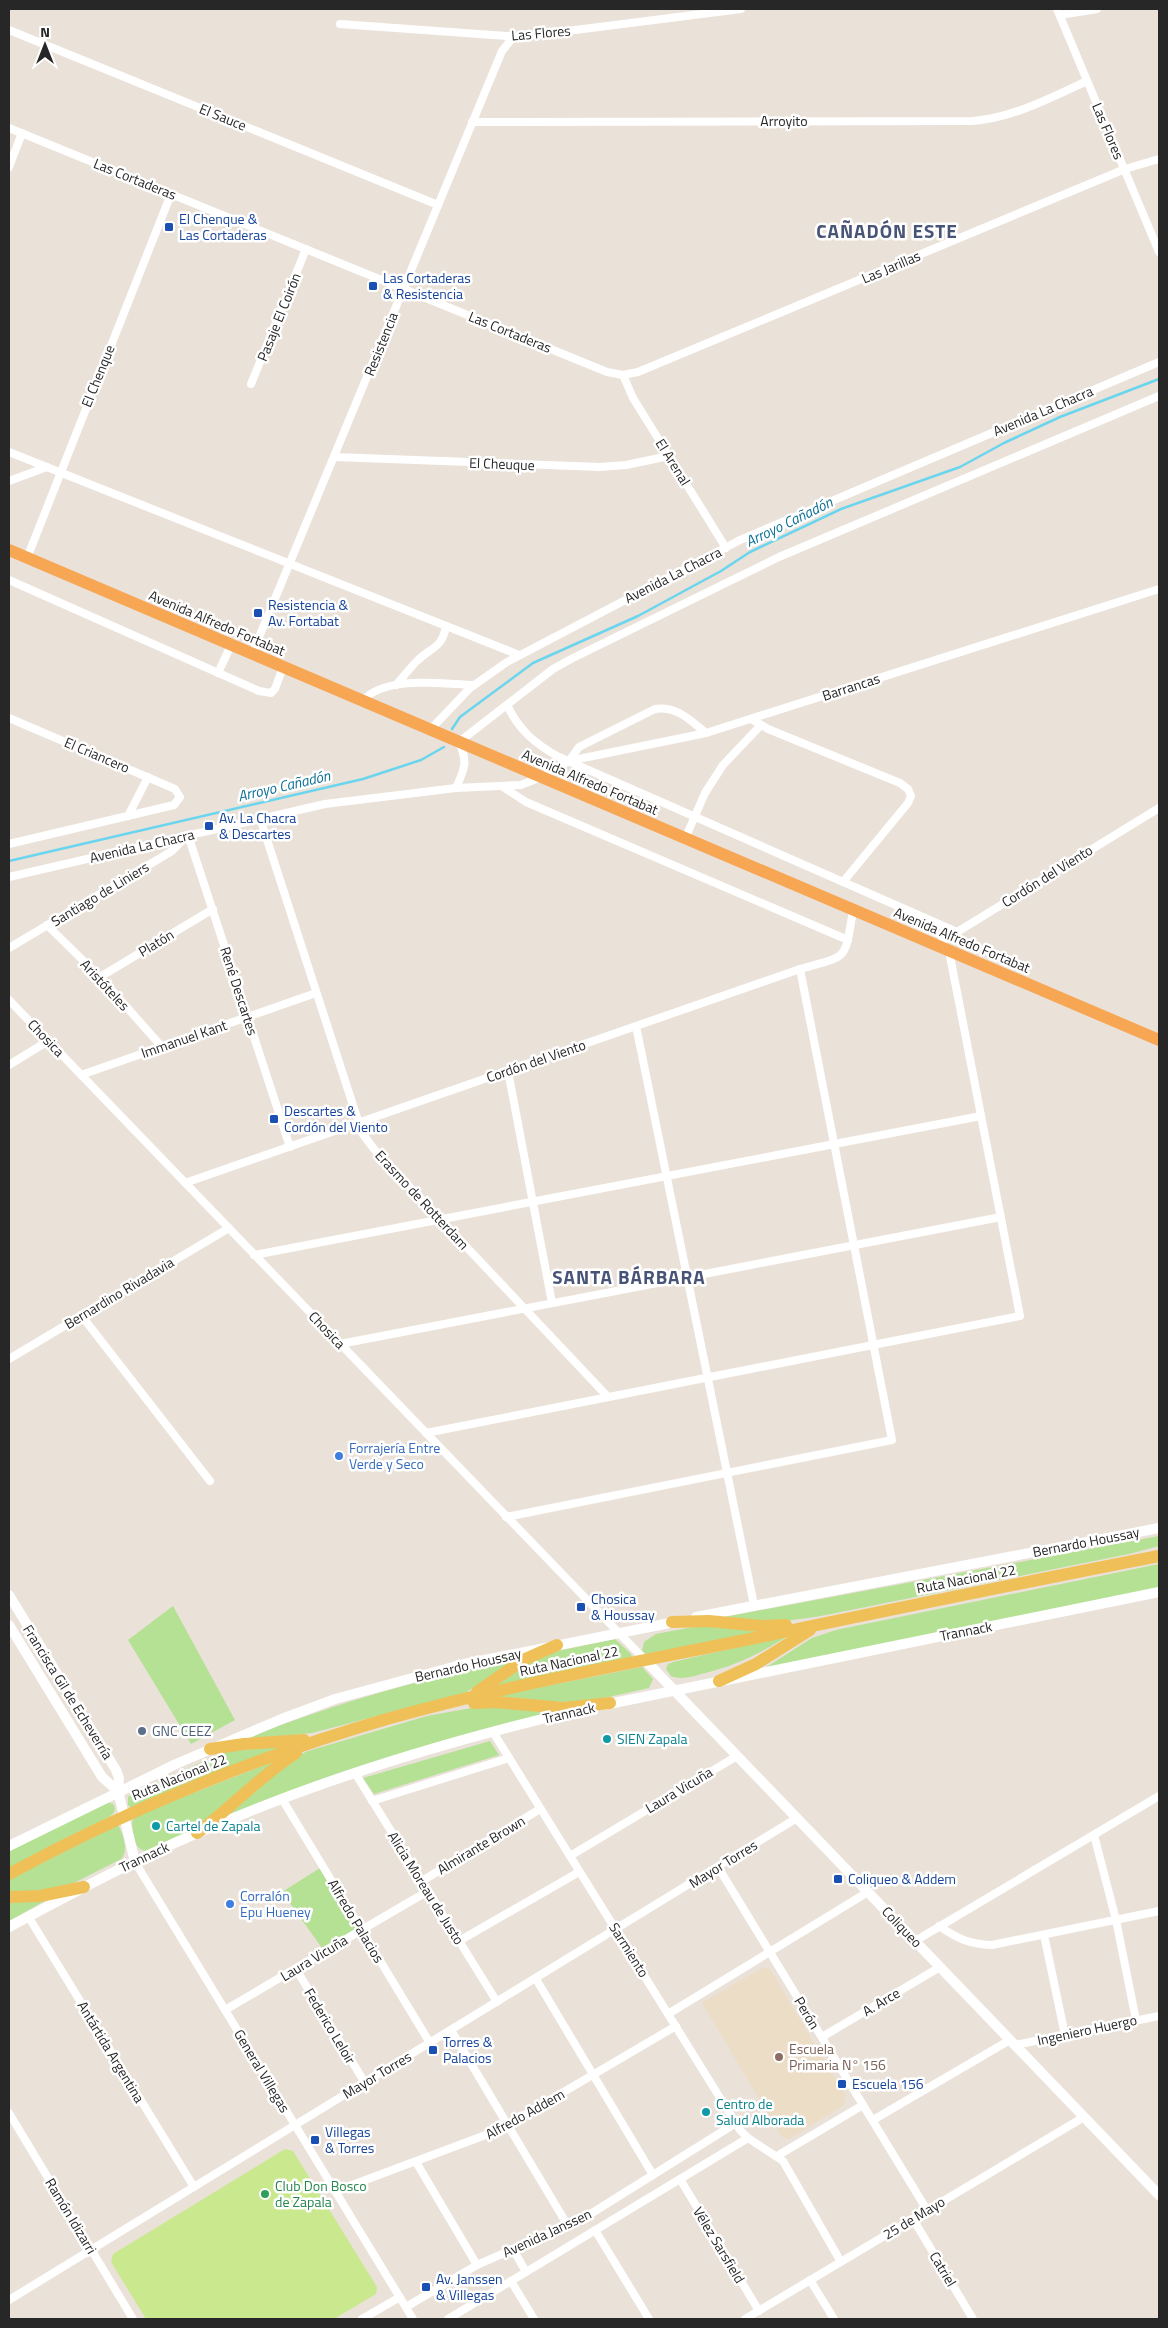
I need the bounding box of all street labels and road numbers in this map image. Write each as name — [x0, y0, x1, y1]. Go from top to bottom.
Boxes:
street label: Las Flores — [510, 19, 572, 46]
street label: El Sauce — [196, 98, 250, 135]
street label: Las Flores — [1087, 99, 1130, 162]
street label: Arroyito — [760, 110, 808, 131]
street label: Las Cortaderas — [91, 152, 180, 205]
street label: Las Jarillas — [858, 245, 924, 288]
street label: Pasaje El Coirón — [251, 269, 306, 364]
street label: Las Cortaderas — [466, 305, 555, 358]
street label: Resistencia — [358, 309, 403, 379]
street label: El Chenque — [76, 341, 120, 410]
street label: Avenida La Chacra — [990, 380, 1096, 441]
street label: El Arenal — [651, 434, 696, 489]
street label: El Cheuque — [469, 452, 535, 475]
street label: Avenida La Chacra — [620, 541, 725, 608]
street label: Avenida Alfredo Fortabat — [146, 584, 289, 661]
street label: Barrancas — [819, 667, 882, 706]
street label: El Criancero — [61, 731, 133, 778]
street label: Avenida Alfredo Fortabat — [519, 743, 662, 820]
street label: Avenida La Chacra — [88, 823, 196, 868]
street label: Cordón del Viento — [997, 839, 1096, 912]
street label: Santiago de Liniers — [47, 856, 153, 931]
street label: Avenida Alfredo Fortabat — [891, 901, 1034, 978]
street label: Platón — [134, 924, 178, 961]
street label: René Descartes — [215, 944, 264, 1038]
street label: Aristóteles — [76, 954, 135, 1015]
street label: Chosica — [23, 1014, 70, 1061]
street label: Immanuel Kant — [138, 1014, 230, 1063]
street label: Cordón del Viento — [483, 1034, 588, 1087]
street label: Erasmo de Rotterdam — [371, 1145, 474, 1254]
street label: Bernardino Rivadavia — [60, 1251, 178, 1334]
street label: Chosica — [304, 1306, 351, 1353]
street label: Bernardo Houssay — [1031, 1521, 1141, 1562]
street label: Ruta Nacional 22 — [915, 1559, 1017, 1598]
street label: Trannack — [938, 1615, 994, 1646]
street label: Francisca Gil de Echeverría — [18, 1620, 119, 1763]
street label: Ruta Nacional 22 — [518, 1640, 620, 1681]
street label: Bernardo Houssay — [413, 1642, 523, 1687]
street label: Trannack — [541, 1696, 597, 1729]
street label: Ruta Nacional 22 — [128, 1748, 229, 1805]
street label: Laura Vicuña — [641, 1761, 716, 1818]
street label: Almirante Brown — [433, 1810, 529, 1879]
street label: Alicia Moreau de Justo — [383, 1827, 470, 1948]
street label: Mayor Torres — [684, 1834, 761, 1893]
street label: Trannack — [115, 1836, 172, 1877]
street label: Alfredo Palacios — [323, 1875, 390, 1967]
street label: Coliqueo — [877, 1901, 927, 1952]
street label: Sarmiento — [604, 1918, 655, 1981]
street label: Laura Vicuña — [276, 1929, 351, 1986]
street label: A. Arce — [858, 1982, 904, 2021]
street label: Federico Leloir — [299, 1984, 361, 2068]
street label: Perón — [789, 1992, 825, 2033]
street label: Antártida Argentina — [73, 1997, 150, 2107]
street label: Ingeniero Huergo — [1035, 2009, 1139, 2050]
street label: General Villegas — [229, 2025, 296, 2116]
street label: Mayor Torres — [338, 2046, 415, 2103]
street label: Alfredo Addem — [481, 2083, 568, 2144]
street label: Ramón Idizarri — [40, 2174, 102, 2258]
street label: 25 de Mayo — [879, 2191, 949, 2244]
street label: Avenida Janssen — [499, 2203, 595, 2262]
street label: Vélez Sarsfield — [688, 2203, 751, 2287]
street label: Catriel — [925, 2247, 962, 2290]

